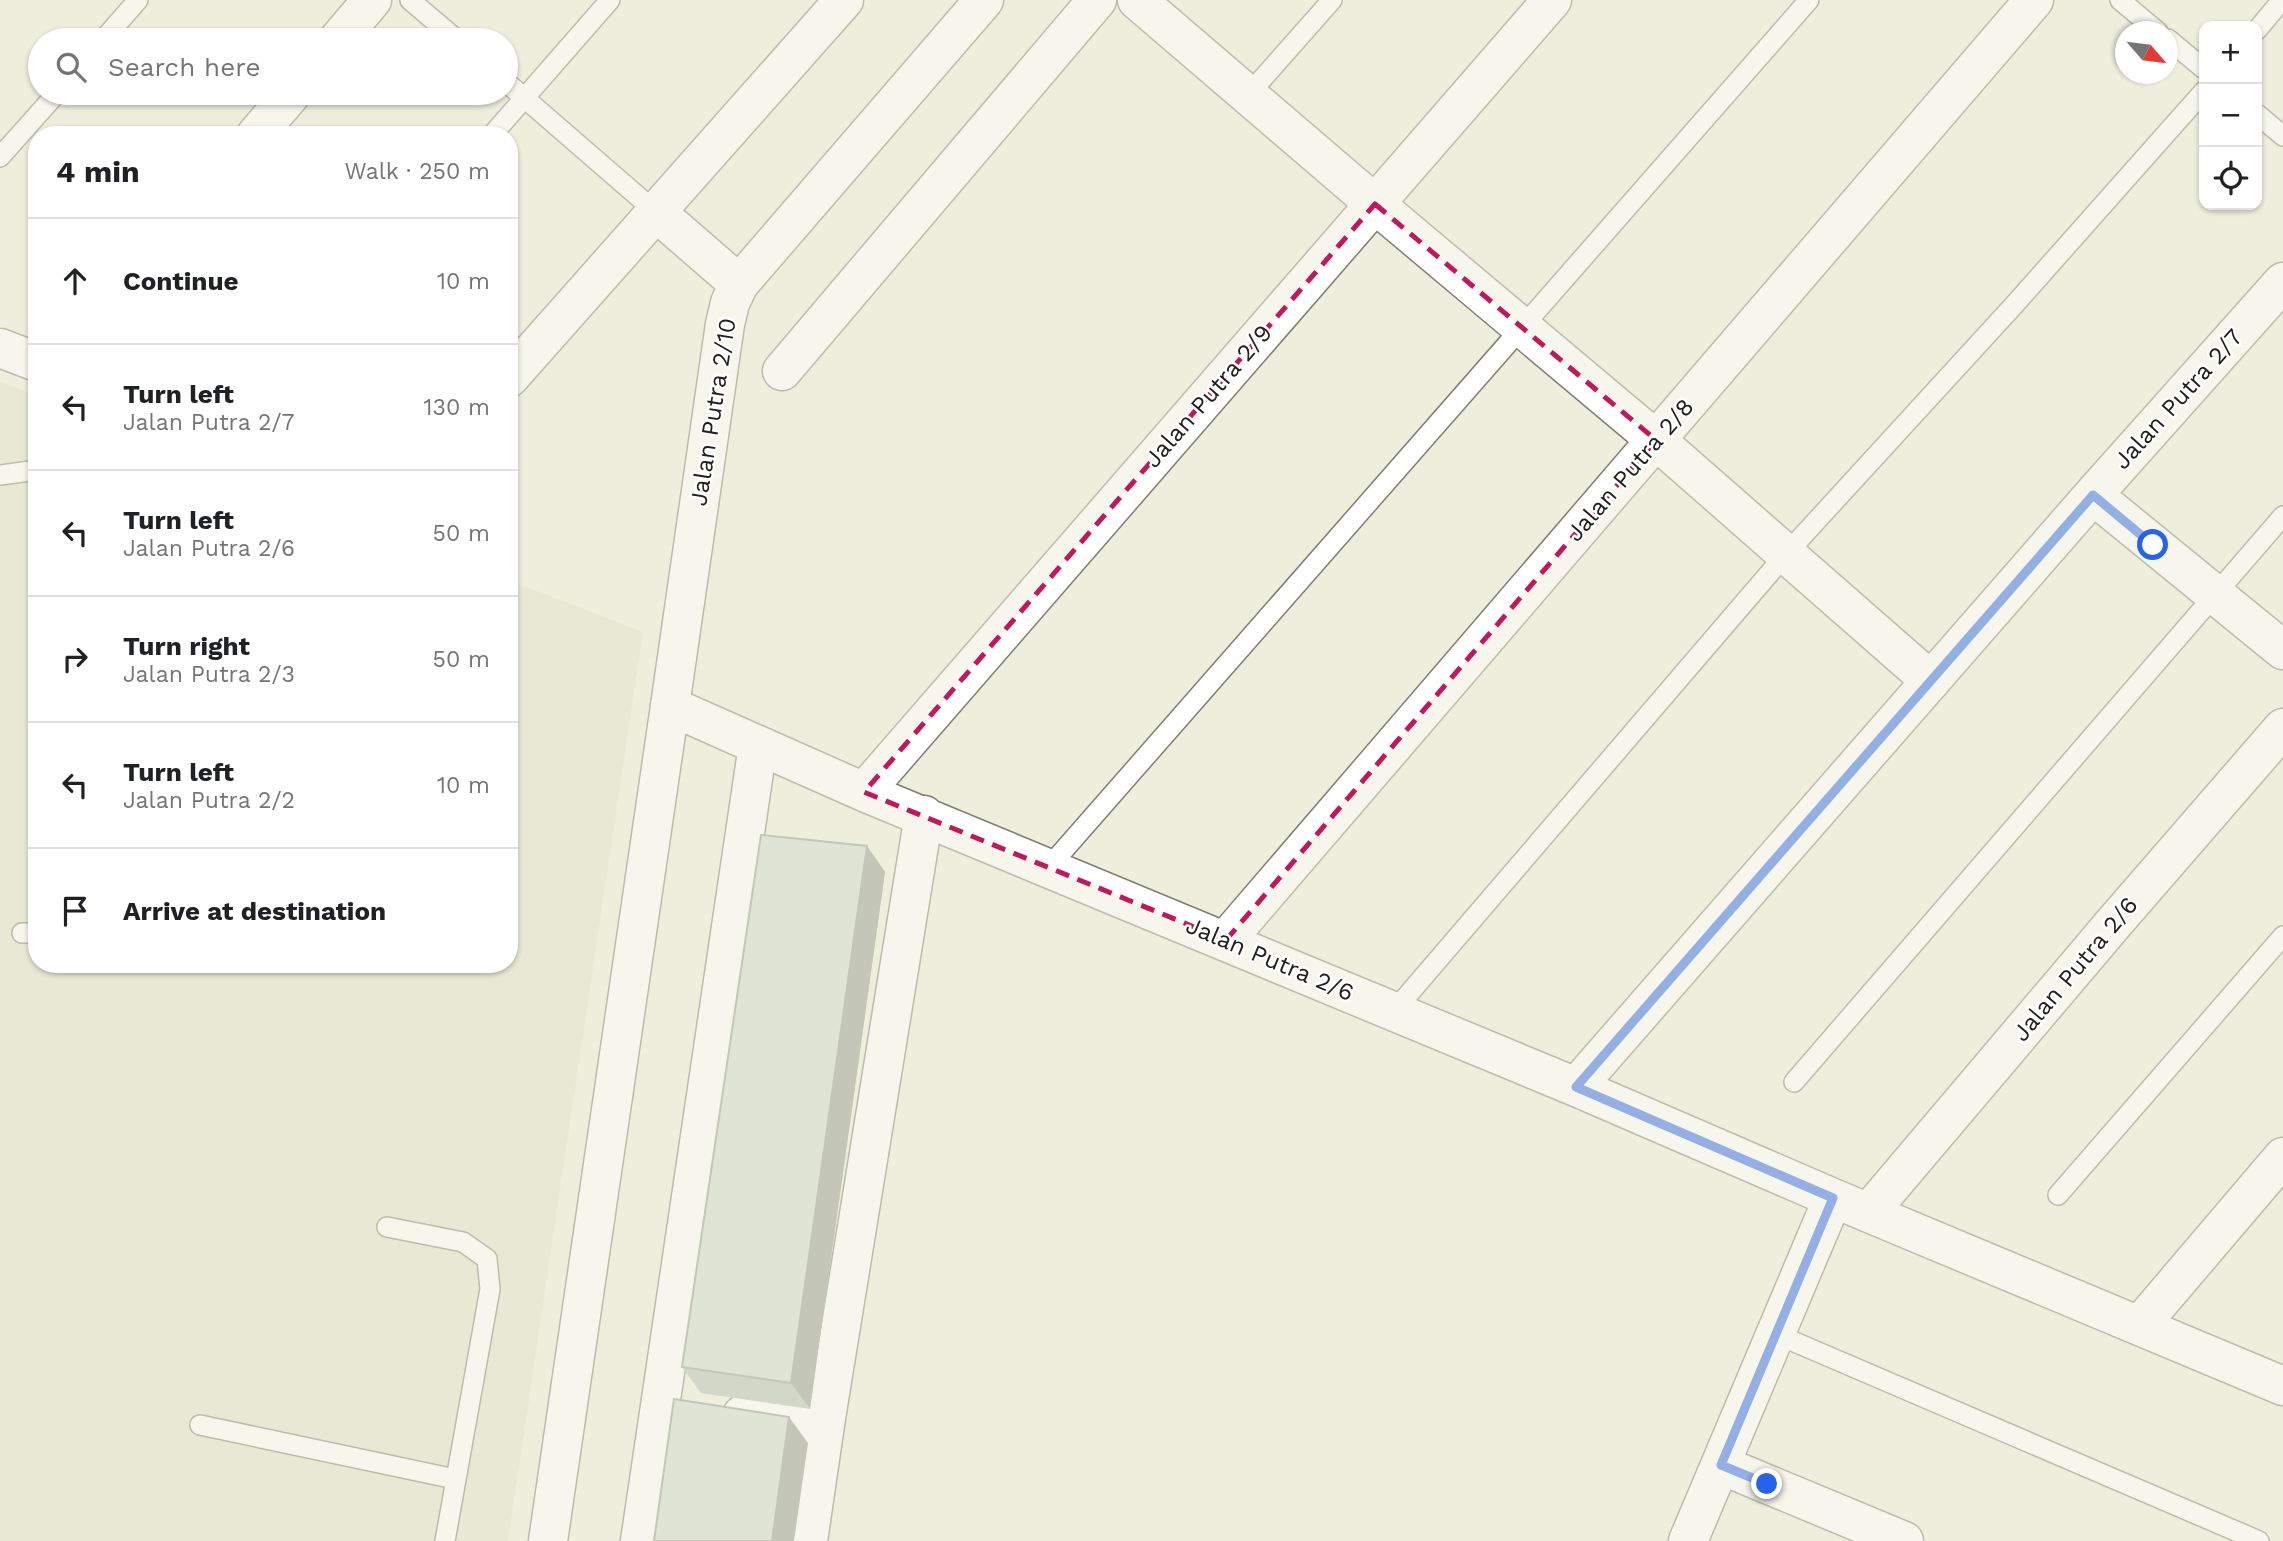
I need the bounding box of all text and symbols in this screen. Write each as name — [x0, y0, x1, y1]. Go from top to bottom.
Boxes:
north arrow — [2115, 21, 2178, 84]
map controls — [2199, 21, 2262, 210]
button: + — [2199, 21, 2262, 84]
search box — [28, 28, 518, 105]
icon: search — [52, 48, 90, 86]
text: Search here — [108, 52, 260, 82]
button: − — [2199, 84, 2262, 147]
button: locate — [2199, 147, 2262, 210]
text: 4 min — [56, 154, 140, 189]
text: Walk · 250 m — [344, 158, 490, 185]
icon: ahead — [56, 262, 94, 300]
text: Continue — [123, 266, 239, 296]
text: 10 m — [437, 268, 490, 295]
street label: Jalan Putra 2/10 — [684, 316, 742, 508]
street label: Jalan Putra 2/9 — [1138, 319, 1278, 473]
street label: Jalan Putra 2/7 — [2108, 323, 2248, 475]
text: Turn left — [123, 379, 234, 409]
icon: left — [56, 388, 94, 426]
street label: Jalan Putra 2/8 — [1560, 393, 1700, 547]
text: 130 m — [424, 394, 490, 421]
text: Jalan Putra 2/7 — [123, 409, 294, 436]
text: Turn left — [123, 505, 234, 535]
icon: left — [56, 514, 94, 552]
text: 50 m — [433, 520, 490, 547]
route start — [2137, 529, 2168, 560]
text: Jalan Putra 2/6 — [123, 535, 295, 562]
text: Turn right — [123, 631, 250, 661]
icon: right — [56, 640, 94, 678]
text: 50 m — [433, 646, 490, 673]
text: Jalan Putra 2/3 — [123, 661, 295, 688]
text: Turn left — [123, 757, 234, 787]
icon: left — [56, 766, 94, 804]
text: 10 m — [437, 772, 490, 799]
text: Jalan Putra 2/2 — [123, 787, 295, 814]
street label: Jalan Putra 2/6 — [2007, 891, 2143, 1047]
icon: arrive — [56, 892, 94, 930]
text: Arrive at destination — [123, 896, 386, 926]
street label: Jalan Putra 2/6 — [1182, 911, 1358, 1007]
route end — [1751, 1468, 1782, 1499]

